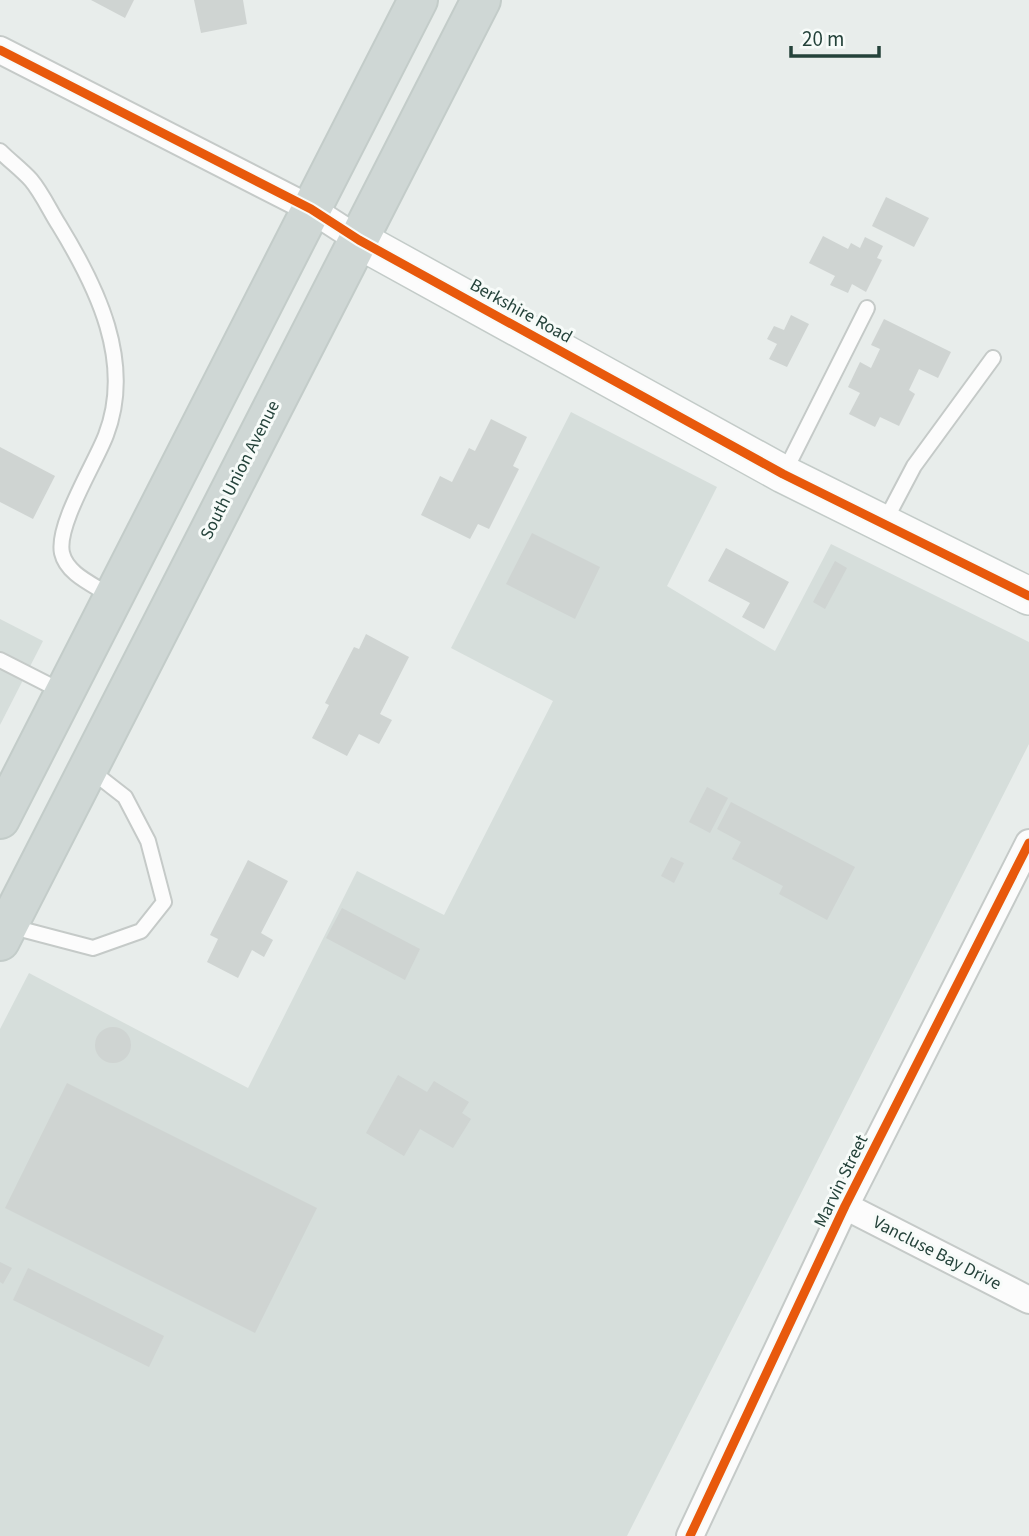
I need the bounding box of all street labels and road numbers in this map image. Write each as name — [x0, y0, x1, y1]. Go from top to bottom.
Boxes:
street label: Berkshire Road — [465, 273, 577, 349]
street label: South Union Avenue — [194, 396, 286, 544]
street label: Marvin Street — [808, 1130, 874, 1232]
street label: Vancluse Bay Drive — [868, 1210, 1006, 1296]

